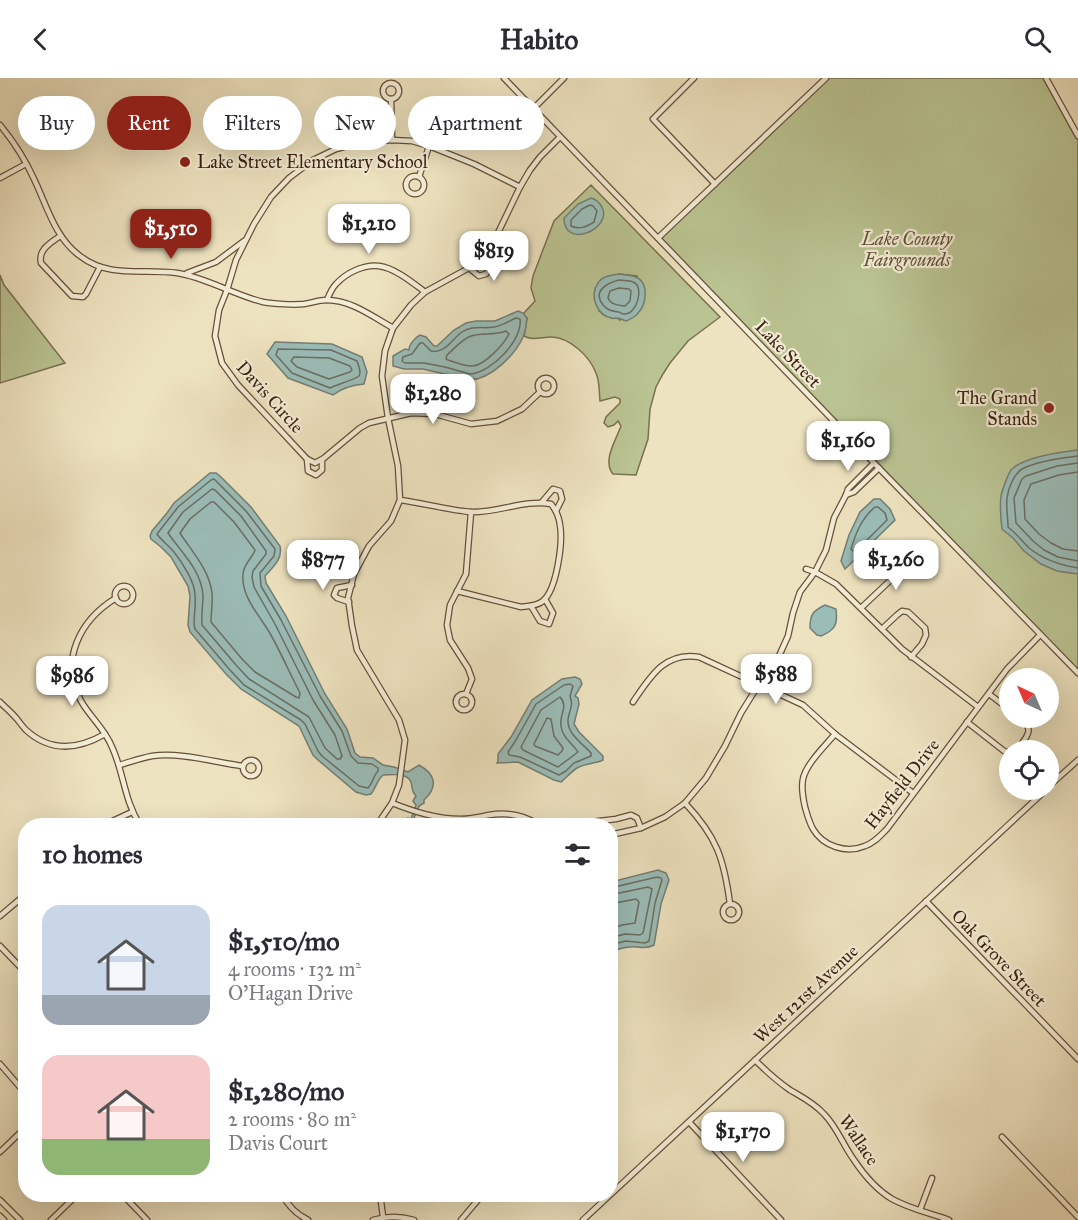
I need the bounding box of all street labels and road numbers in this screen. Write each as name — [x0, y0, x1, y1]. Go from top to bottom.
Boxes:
street label: Lake Street — [750, 316, 826, 393]
street label: Davis Circle — [232, 356, 308, 438]
street label: Hayfield Drive — [860, 734, 944, 834]
street label: Oak Grove Street — [947, 905, 1051, 1012]
street label: West 121st Avenue — [749, 940, 863, 1048]
street label: Wallace — [834, 1111, 884, 1169]

